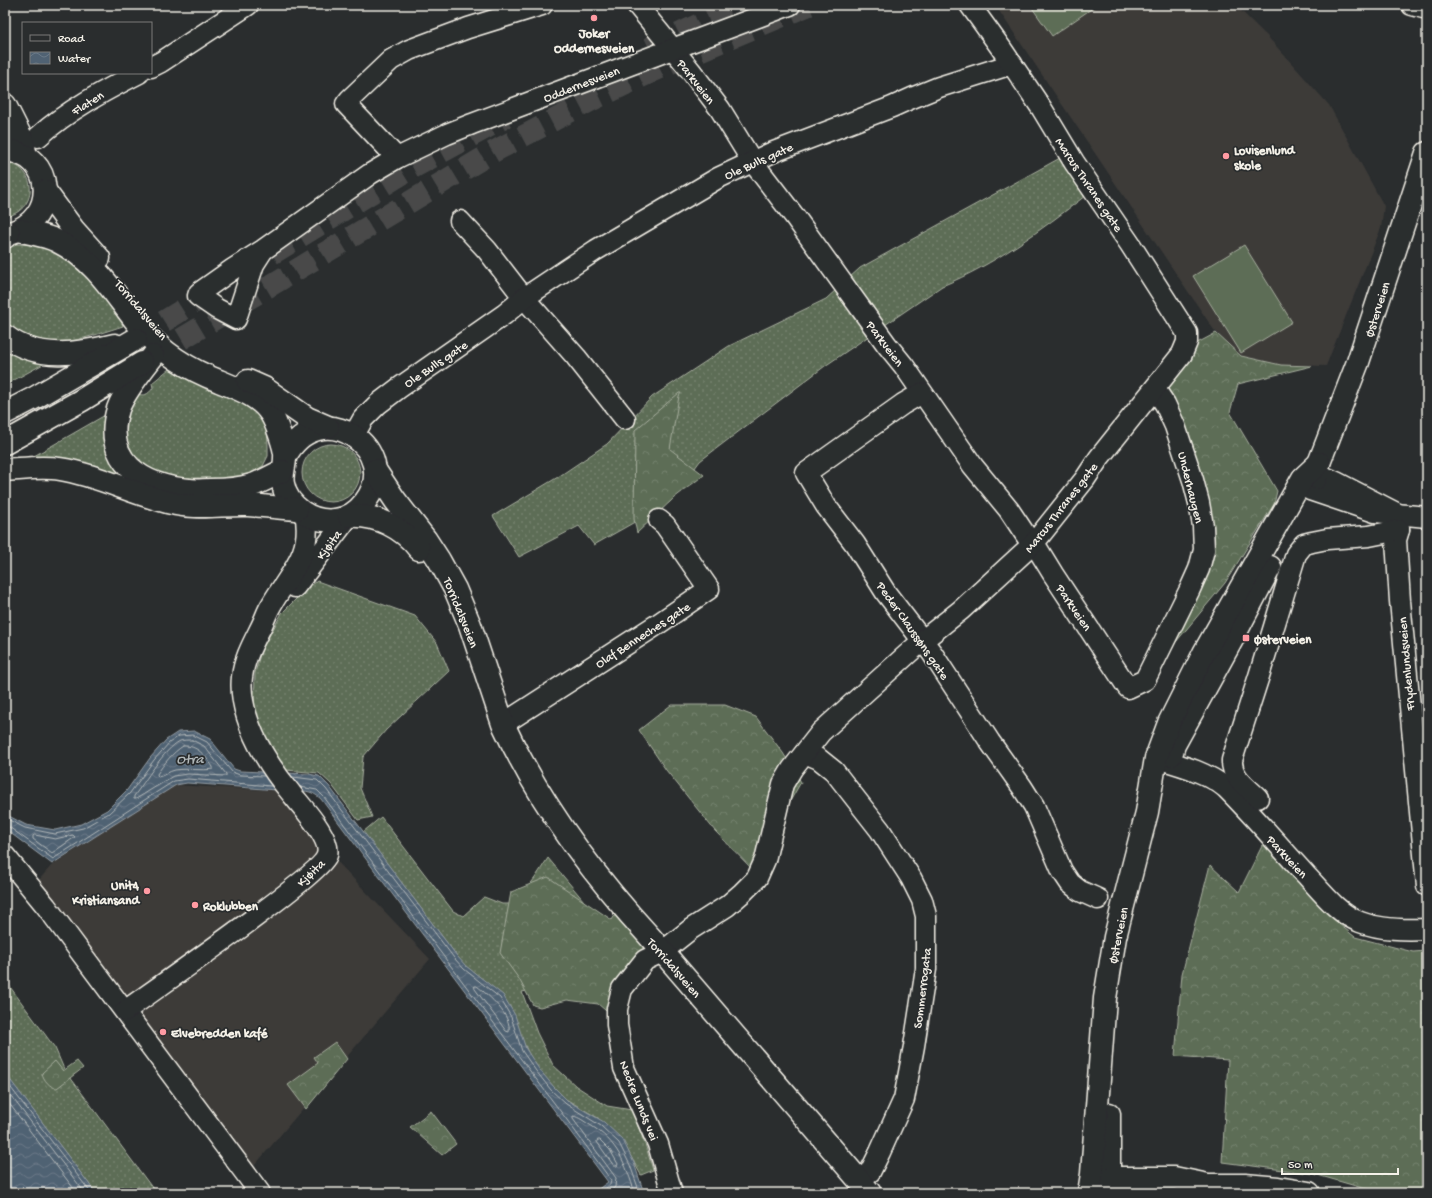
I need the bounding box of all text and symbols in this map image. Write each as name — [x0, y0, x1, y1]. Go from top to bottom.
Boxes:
marker: Joker Oddernesveien — [589, 13, 599, 23]
legend — [22, 22, 152, 74]
place label: Joker Oddernesveien — [554, 27, 635, 57]
text: Road — [58, 33, 85, 47]
text: Water — [58, 53, 92, 67]
street label: Parkveien — [672, 56, 718, 109]
street label: Oddernesveien — [542, 64, 623, 107]
street label: Flaten — [69, 88, 108, 120]
street label: Marcus Thranes gate — [1051, 135, 1125, 236]
street label: Ole Bulls gate — [722, 140, 796, 184]
place label: Lovisenlund skole — [1234, 144, 1296, 174]
marker: Lovisenlund skole — [1221, 151, 1231, 161]
street label: Torridalsveien — [110, 277, 170, 345]
street label: Østerveien — [1362, 279, 1395, 339]
street label: Parkveien — [861, 318, 906, 371]
street label: Ole Bulls gate — [402, 338, 471, 392]
street label: Underhaugen — [1173, 450, 1206, 526]
street label: Marcus Thranes gate — [1022, 460, 1102, 557]
street label: Kjøita — [314, 527, 346, 563]
street label: Torridalsveien — [438, 575, 481, 651]
street label: Peder Claussøns gate — [872, 579, 952, 684]
street label: Parkveien — [1051, 581, 1094, 635]
street label: Olaf Benneches gate — [593, 600, 694, 672]
street label: Frydenlundsveien — [1396, 616, 1419, 712]
marker: Østerveien — [1241, 633, 1251, 643]
place label: Østerveien — [1254, 633, 1312, 648]
water label: Otra — [177, 752, 205, 769]
street label: Parkveien — [1262, 833, 1310, 883]
street label: Kjøita — [295, 857, 329, 891]
place label: Unit4 Kristiansand — [71, 879, 140, 909]
marker: Unit4 Kristiansand — [142, 886, 152, 896]
marker: Roklubben — [190, 900, 200, 910]
place label: Roklubben — [202, 900, 259, 915]
street label: Østerveien — [1106, 905, 1133, 965]
street label: Torridalsveien — [642, 935, 704, 1002]
street label: Sommerrogata — [911, 946, 936, 1029]
place label: Elvebredden kafé — [171, 1026, 269, 1042]
marker: Elvebredden kafé — [158, 1027, 168, 1037]
street label: Nedre Lunds vei — [615, 1059, 661, 1143]
scale bar — [1282, 1150, 1398, 1176]
text: 50 m — [1288, 1159, 1313, 1173]

